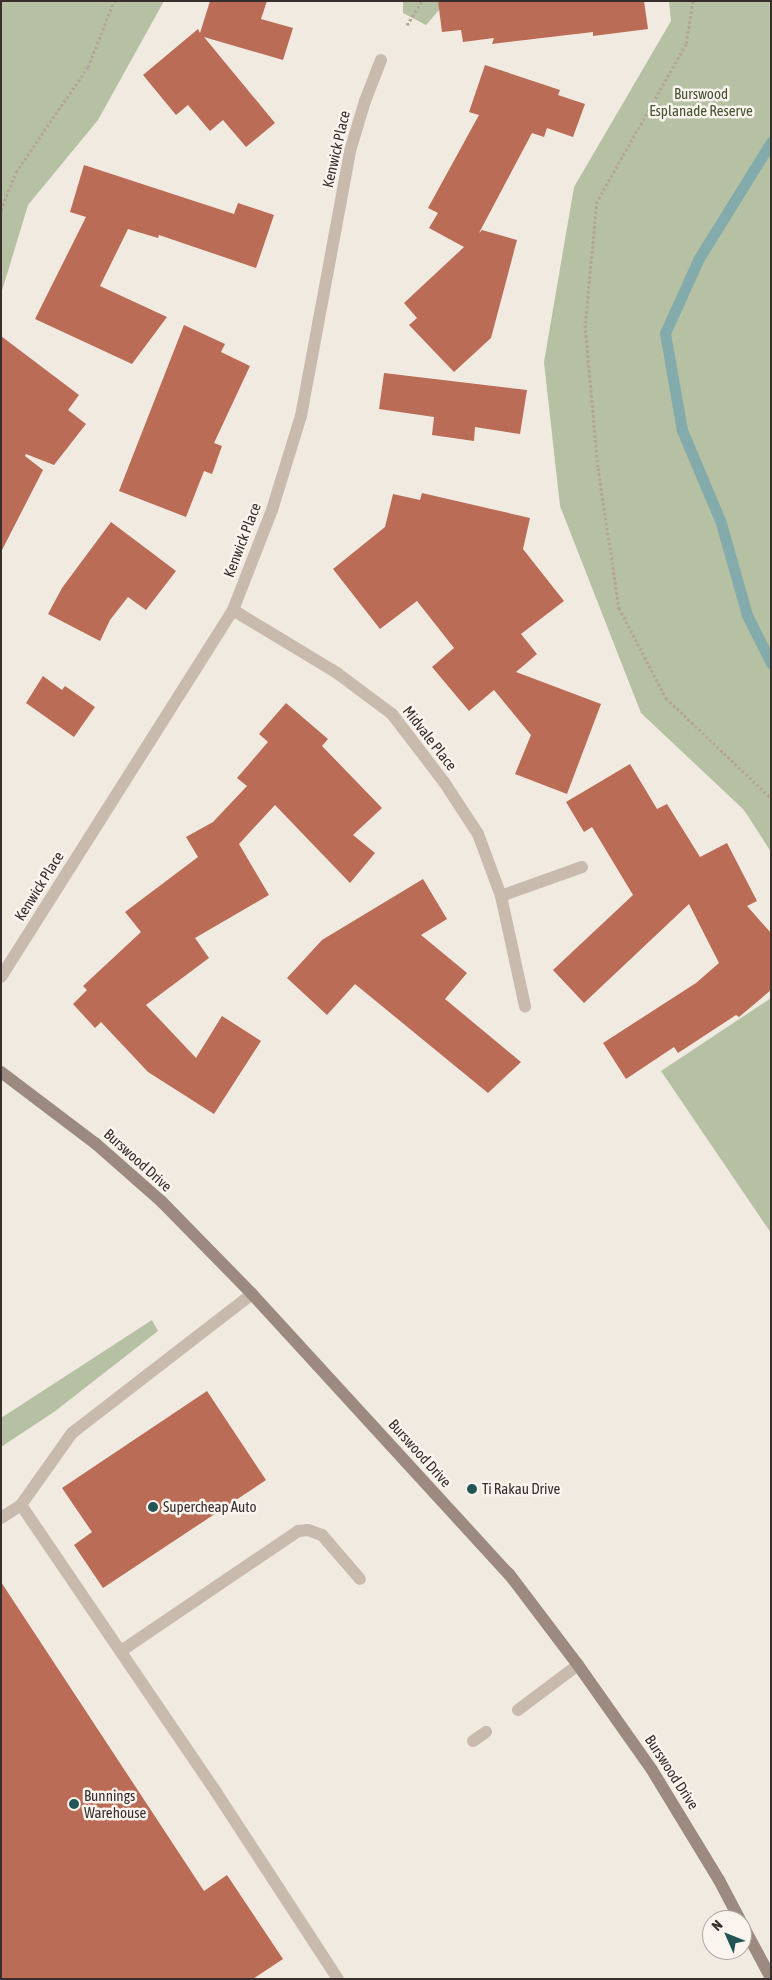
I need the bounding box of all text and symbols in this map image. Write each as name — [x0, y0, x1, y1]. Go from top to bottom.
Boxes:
park label: Burswood Esplanade Reserve — [649, 84, 753, 119]
street label: Kenwick Place — [318, 109, 354, 189]
street label: Kenwick Place — [220, 500, 264, 580]
street label: Midvale Place — [399, 702, 461, 774]
street label: Kenwick Place — [11, 848, 67, 924]
street label: Burswood Drive — [100, 1125, 176, 1195]
street label: Burswood Drive — [385, 1415, 455, 1491]
place label: Ti Rakau Drive — [482, 1480, 560, 1498]
marker: Ti Rakau Drive — [466, 1483, 478, 1495]
place label: Supercheap Auto — [163, 1498, 256, 1516]
marker: Supercheap Auto — [147, 1501, 159, 1513]
street label: Burswood Drive — [641, 1731, 703, 1813]
place label: Bunnings Warehouse — [84, 1786, 146, 1821]
marker: Bunnings Warehouse — [68, 1798, 80, 1810]
north arrow — [702, 1910, 752, 1960]
text: N — [708, 1917, 726, 1934]

